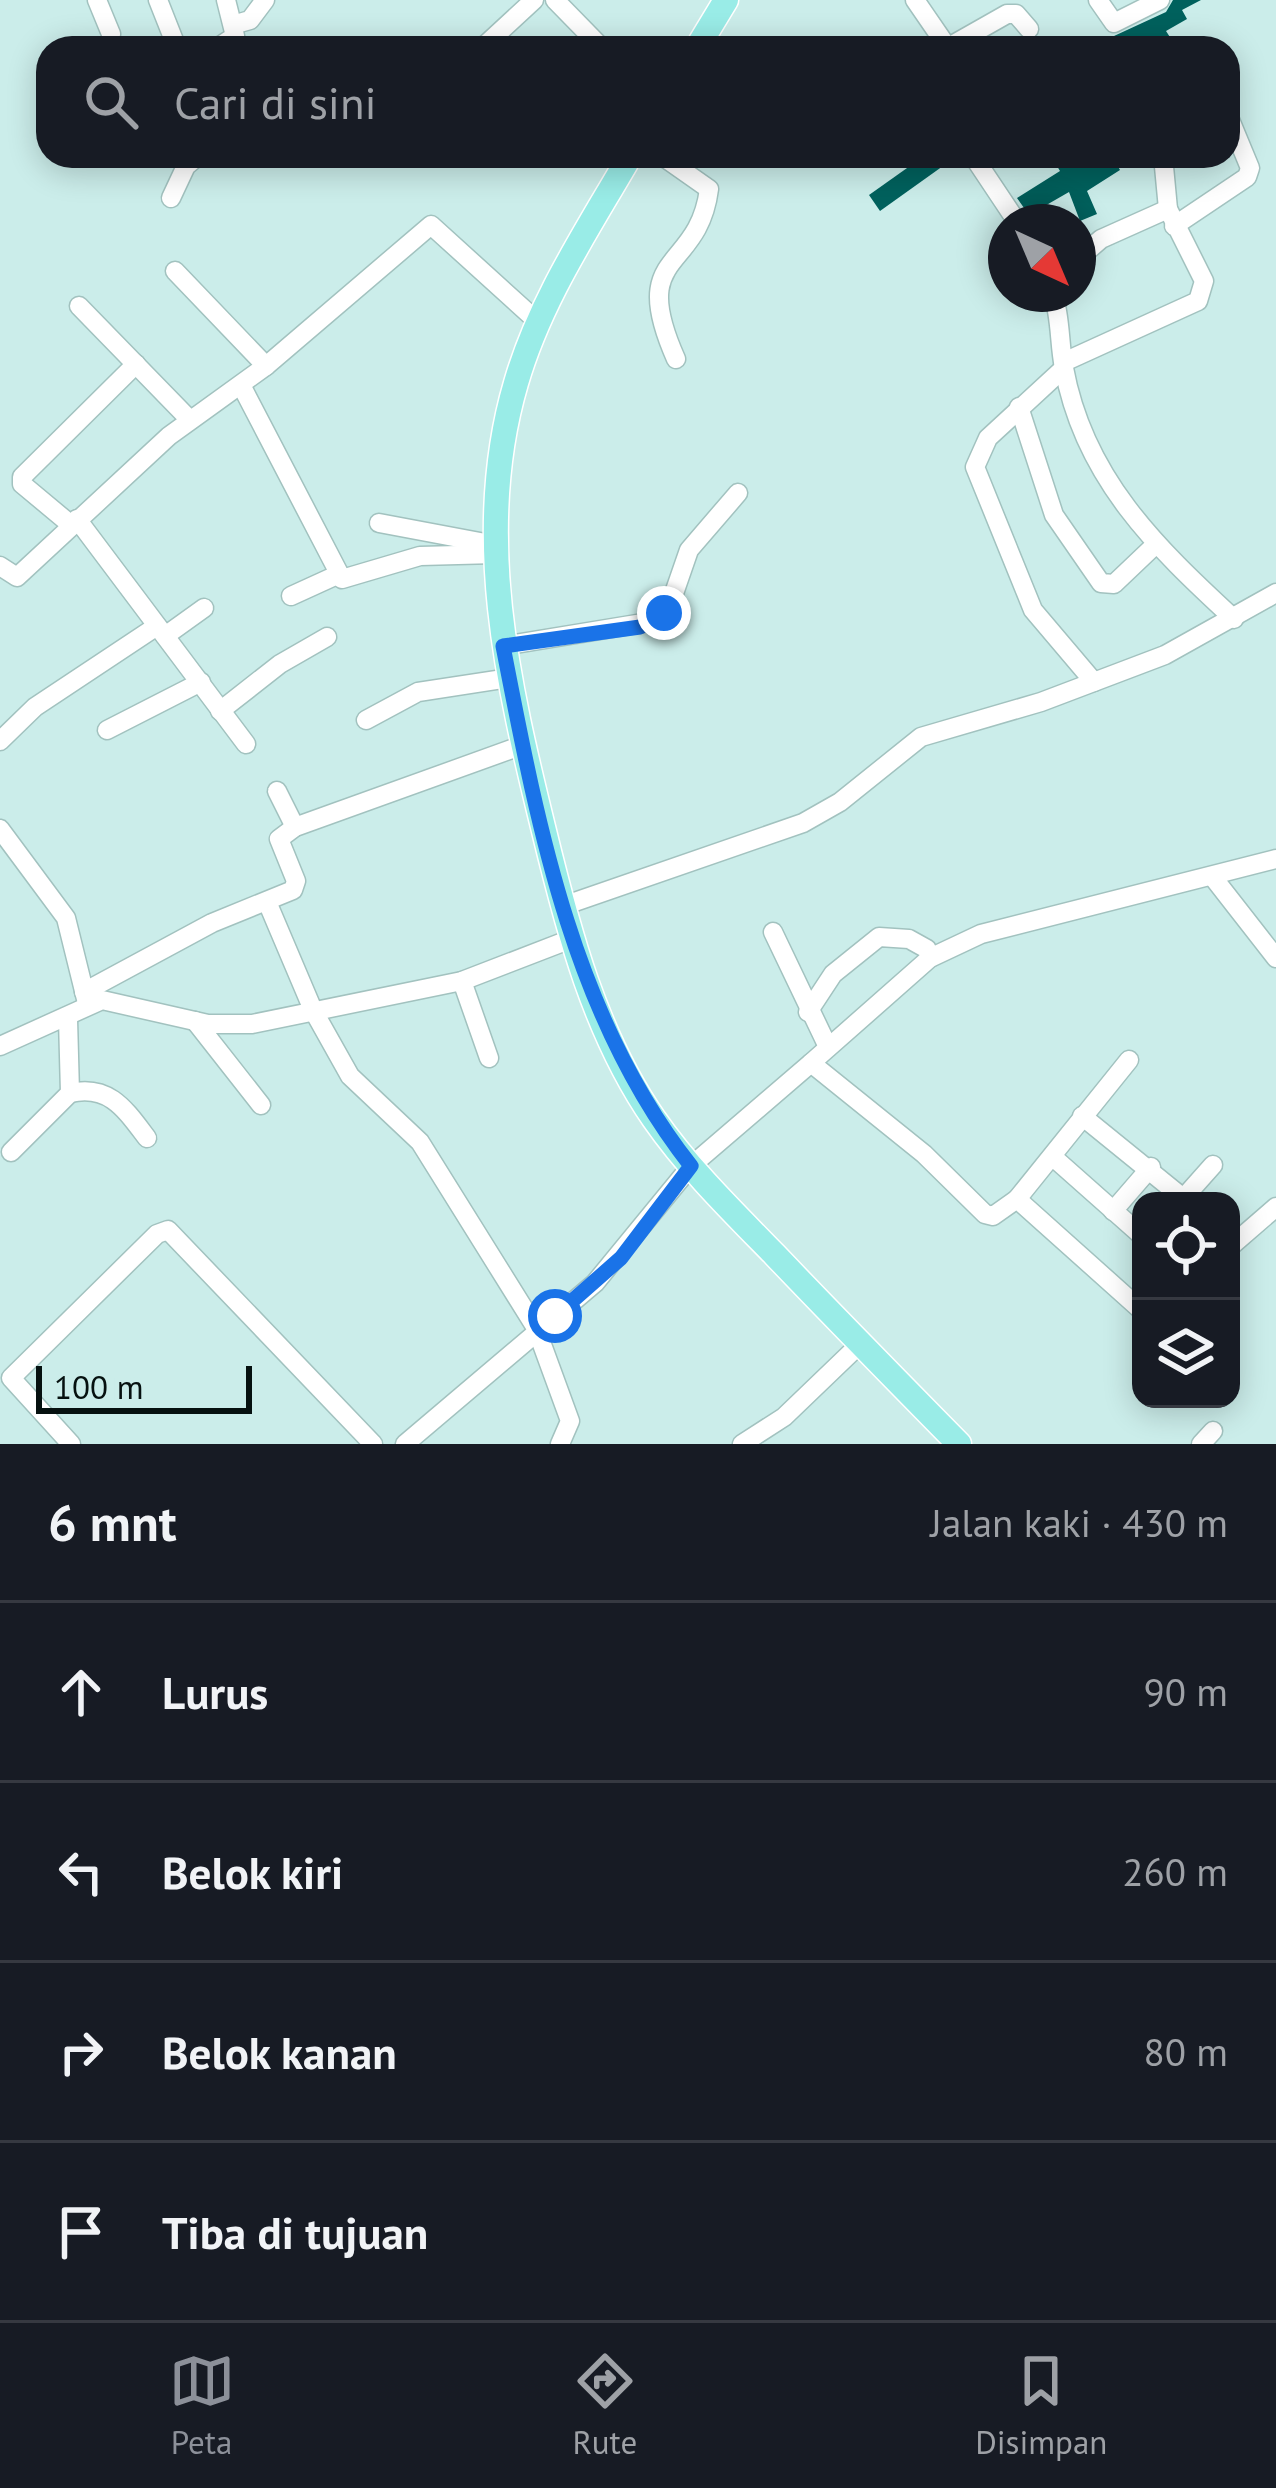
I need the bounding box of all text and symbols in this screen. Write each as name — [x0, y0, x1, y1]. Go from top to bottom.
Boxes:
search box — [36, 36, 1240, 168]
icon: search — [78, 69, 144, 135]
text: Cari di sini — [174, 73, 377, 131]
north arrow — [988, 204, 1096, 312]
route end — [637, 586, 691, 640]
map controls — [1132, 1192, 1240, 1408]
button: locate — [1132, 1192, 1240, 1300]
route start — [528, 1289, 582, 1343]
button: layers — [1132, 1300, 1240, 1408]
scale bar — [36, 1360, 252, 1413]
text: 100 m — [54, 1365, 144, 1408]
text: 6 mnt — [48, 1489, 176, 1555]
text: Jalan kaki · 430 m — [931, 1497, 1228, 1548]
icon: ahead — [48, 1659, 114, 1725]
text: Lurus — [162, 1663, 268, 1721]
text: 90 m — [1143, 1666, 1228, 1717]
icon: left — [48, 1839, 114, 1905]
text: Belok kiri — [162, 1843, 343, 1901]
text: 260 m — [1122, 1846, 1228, 1897]
icon: right — [48, 2019, 114, 2085]
text: Belok kanan — [162, 2023, 397, 2081]
text: 80 m — [1143, 2026, 1228, 2077]
icon: arrive — [48, 2199, 114, 2265]
text: Tiba di tujuan — [162, 2203, 428, 2261]
tab: Peta — [169, 2348, 235, 2463]
tab: Rute — [572, 2348, 638, 2463]
tab: Disimpan — [975, 2348, 1107, 2463]

